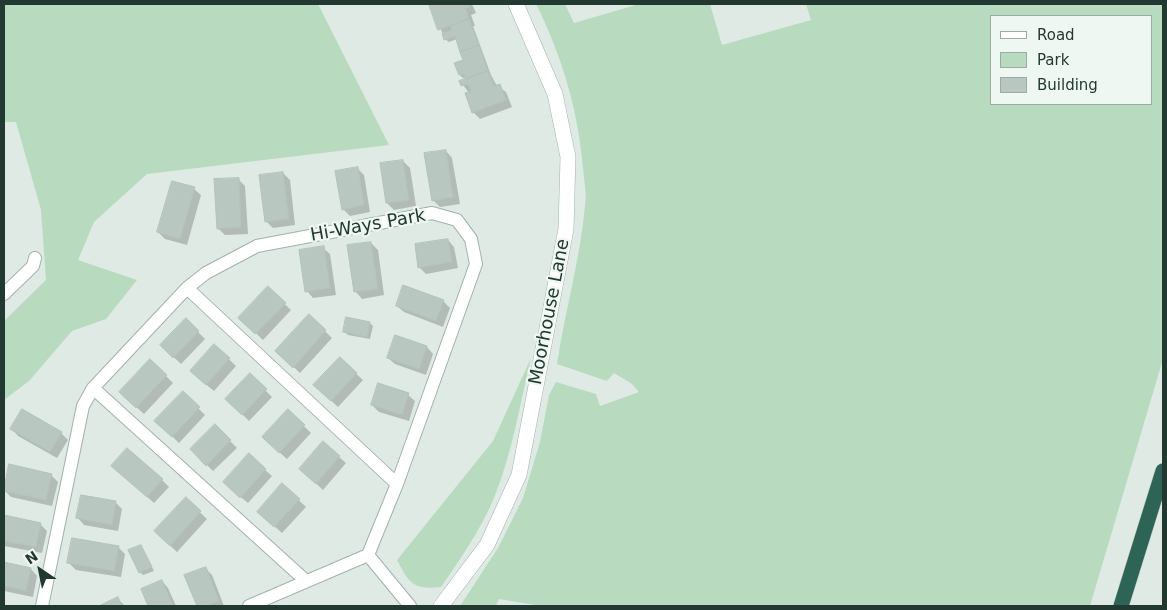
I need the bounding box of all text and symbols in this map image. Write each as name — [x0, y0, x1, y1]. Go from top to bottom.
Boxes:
legend — [990, 15, 1152, 105]
text: Road — [1037, 26, 1075, 44]
text: Park — [1037, 51, 1069, 69]
text: Building — [1037, 76, 1098, 94]
street label: Hi-Ways Park — [309, 205, 427, 247]
street label: Moorhouse Lane — [525, 237, 575, 387]
north arrow — [15, 545, 65, 595]
text: N — [22, 548, 41, 567]

